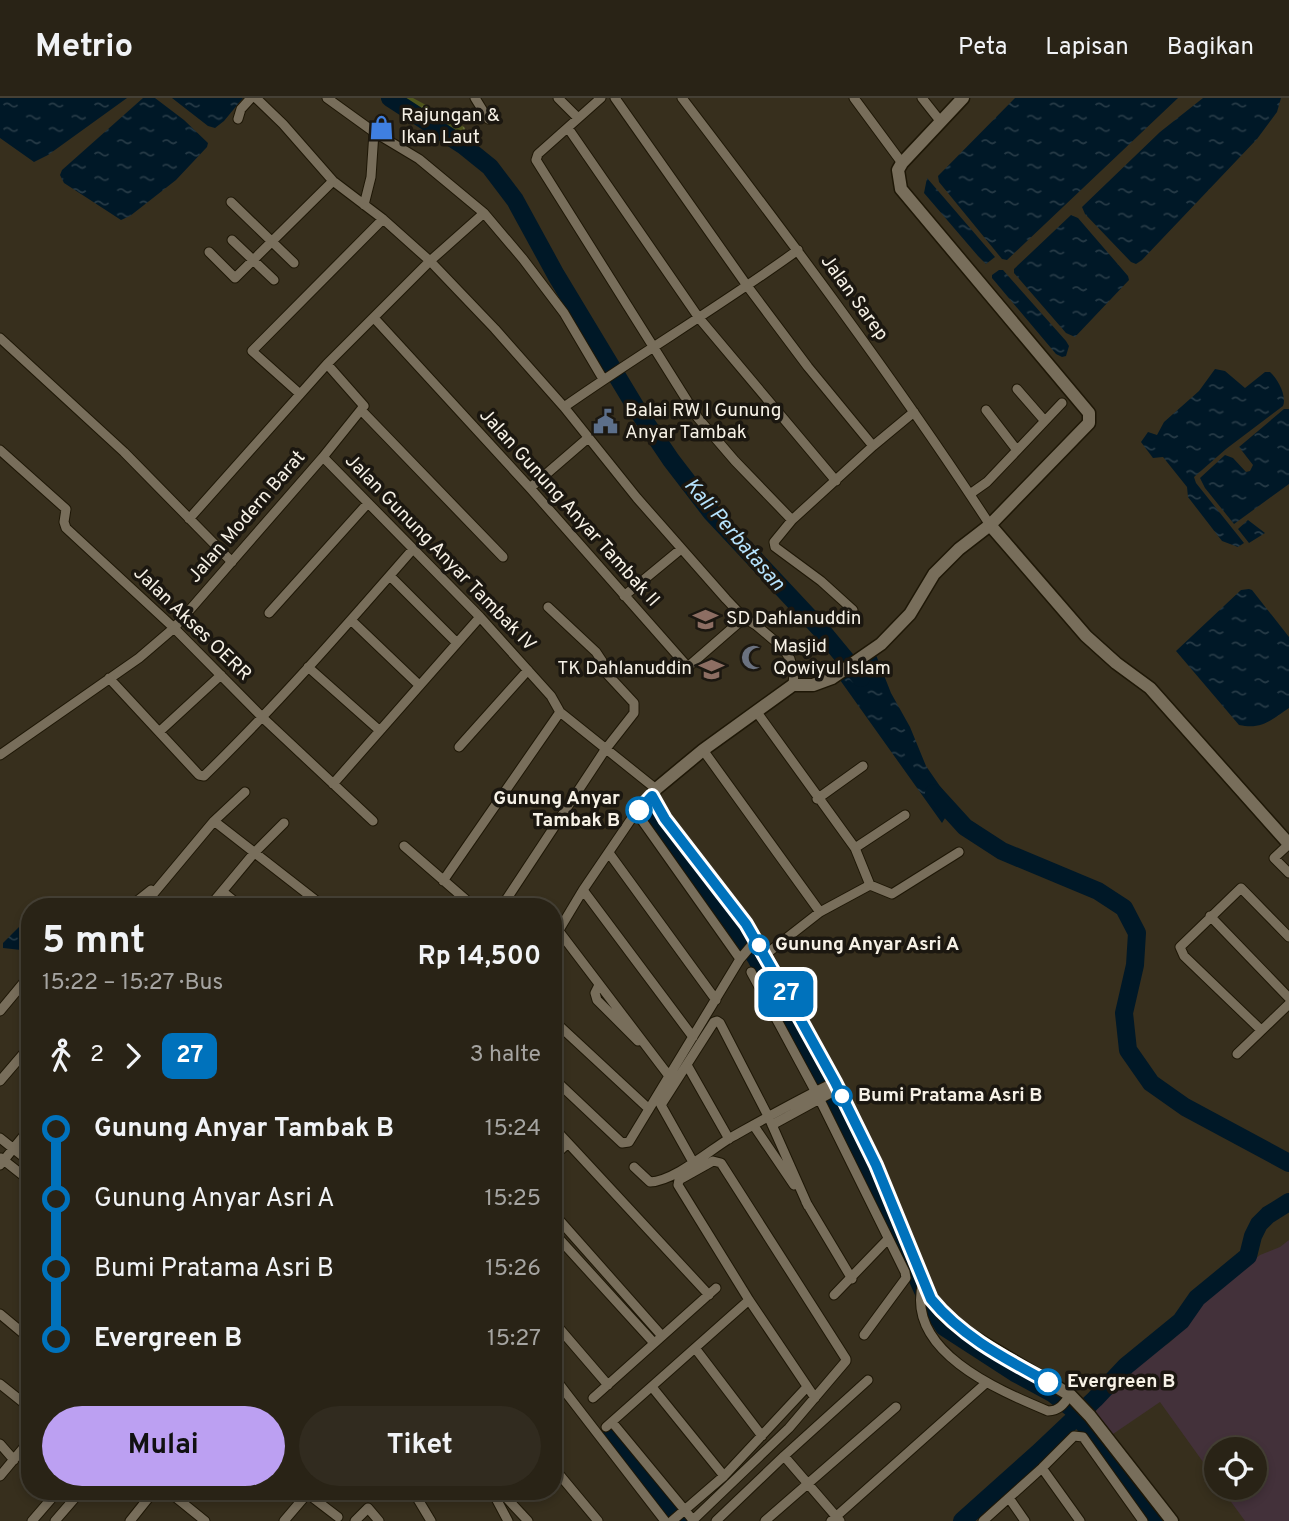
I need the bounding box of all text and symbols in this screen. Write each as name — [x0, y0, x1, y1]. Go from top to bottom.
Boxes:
text: Metrio — [35, 27, 133, 69]
text: Peta — [958, 33, 1007, 63]
text: Lapisan — [1045, 33, 1129, 63]
text: Bagikan — [1167, 33, 1254, 63]
place label: Rajungan & Ikan Laut — [401, 104, 500, 150]
shop icon: Rajungan & Ikan Laut — [367, 113, 395, 141]
street label: Jalan Sarep — [815, 250, 893, 346]
place label: Balai RW I Gunung Anyar Tambak — [625, 399, 781, 445]
street label: Jalan Gunung Anyar Tambak II — [474, 404, 664, 612]
public building icon: Balai RW I Gunung Anyar Tambak — [591, 408, 619, 436]
street label: Jalan Modern Barat — [183, 446, 311, 588]
street label: Jalan Gunung Anyar Tambak IV — [339, 449, 541, 657]
water label: Kali Perbatasan — [677, 473, 791, 598]
street label: Jalan Akses OERR — [128, 562, 256, 686]
school or university icon: SD Dahlanuddin — [692, 605, 720, 633]
place label: SD Dahlanuddin — [726, 607, 862, 631]
place label: Masjid Qowiyul Islam — [773, 635, 891, 681]
mosque icon: Masjid Qowiyul Islam — [739, 644, 767, 672]
school or university icon: TK Dahlanuddin — [698, 655, 726, 683]
place label: TK Dahlanuddin — [557, 657, 692, 681]
place label: Gunung Anyar Tambak B — [493, 787, 620, 833]
marker: Gunung Anyar Tambak B — [626, 797, 652, 823]
text: 5 mnt — [42, 918, 145, 967]
place label: Gunung Anyar Asri A — [775, 933, 960, 957]
marker: Gunung Anyar Asri A — [749, 935, 769, 955]
text: Rp 14,500 — [418, 941, 541, 974]
text: 15:22 – 15:27 · Bus — [42, 969, 223, 998]
line badge: 27 — [754, 971, 818, 1017]
text: 27 — [772, 979, 800, 1009]
icon: walk — [42, 1037, 80, 1075]
icon: forward — [114, 1037, 152, 1075]
text: 2 — [90, 1041, 104, 1070]
text: 27 — [176, 1041, 203, 1071]
text: 3 halte — [470, 1041, 541, 1070]
place label: Bumi Pratama Asri B — [858, 1084, 1042, 1108]
marker: Bumi Pratama Asri B — [832, 1086, 852, 1106]
text: Gunung Anyar Tambak B — [94, 1113, 394, 1146]
text: 15:24 — [485, 1115, 541, 1144]
text: Gunung Anyar Asri A — [94, 1183, 335, 1216]
text: 15:25 — [485, 1185, 541, 1214]
text: Bumi Pratama Asri B — [94, 1253, 334, 1286]
text: 15:26 — [485, 1255, 541, 1284]
text: Evergreen B — [94, 1323, 242, 1356]
text: 15:27 — [487, 1325, 541, 1354]
marker: Evergreen B — [1035, 1369, 1061, 1395]
place label: Evergreen B — [1067, 1370, 1175, 1394]
button: Mulai — [42, 1406, 285, 1486]
button: Tiket — [299, 1406, 541, 1486]
map controls — [1204, 1437, 1267, 1500]
button: locate — [1204, 1437, 1267, 1500]

